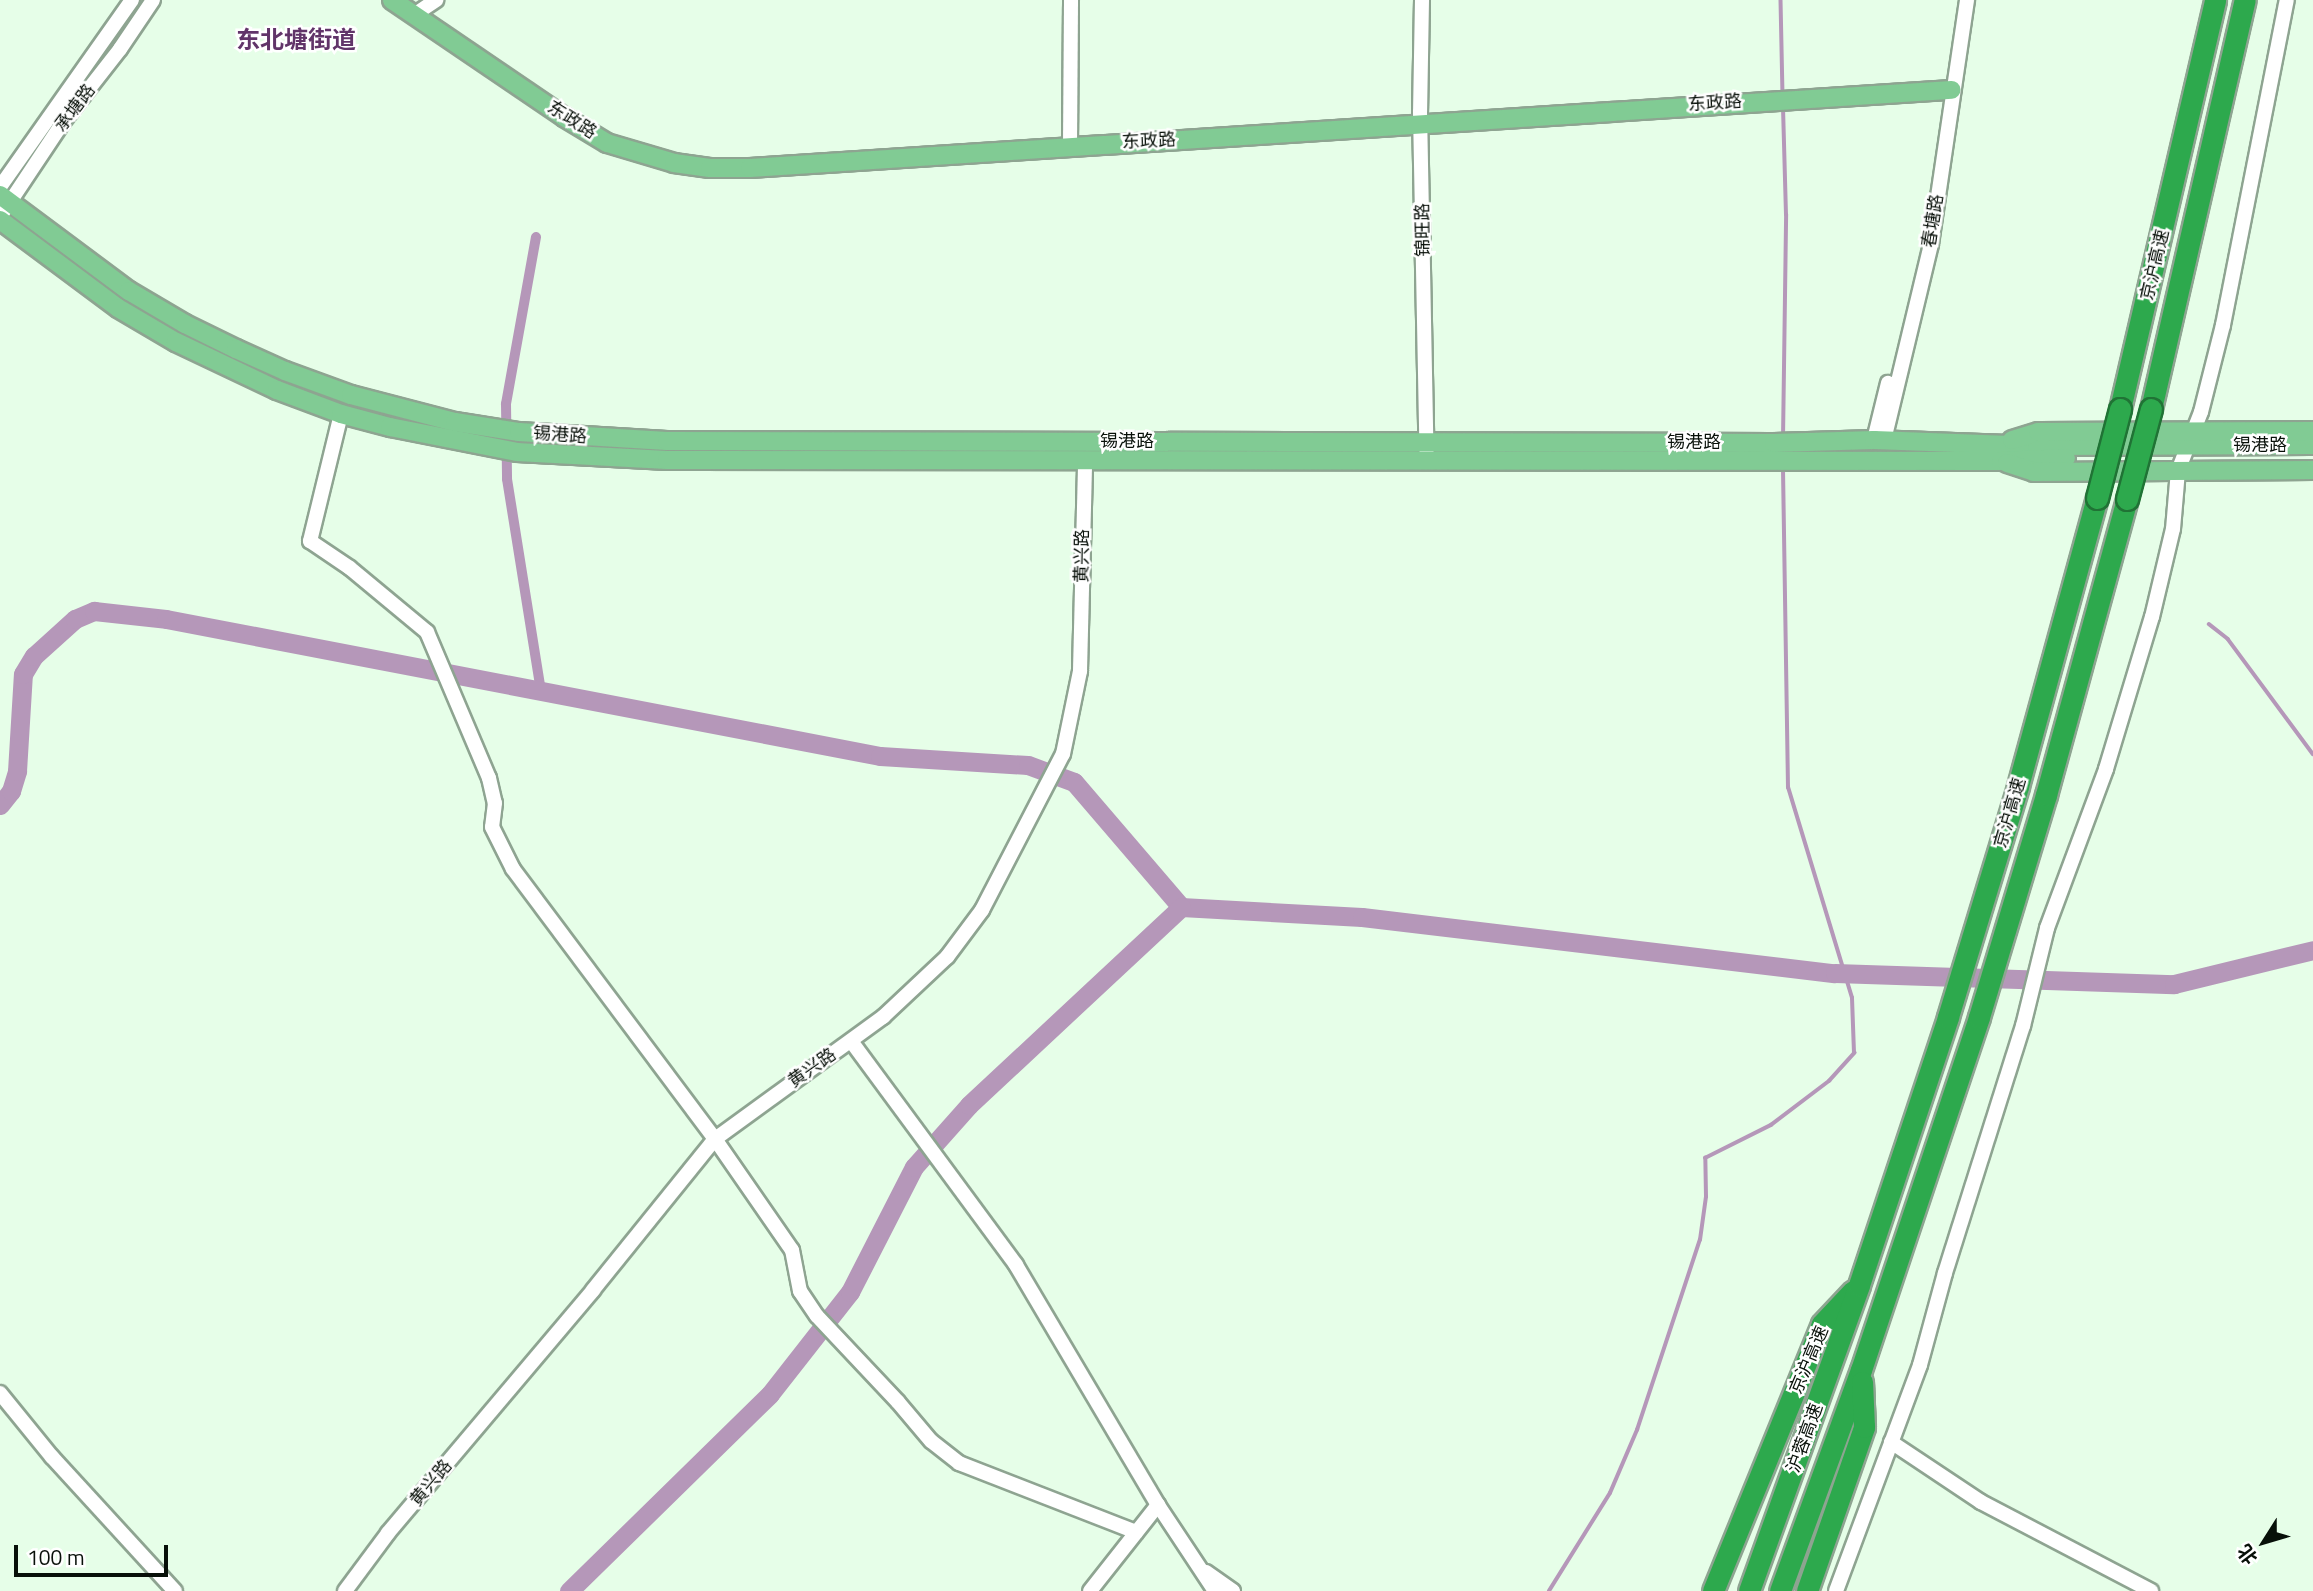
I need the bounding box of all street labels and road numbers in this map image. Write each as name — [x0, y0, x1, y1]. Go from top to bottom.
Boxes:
street label: 承塘路 — [50, 80, 100, 136]
street label: 东政路 — [1687, 90, 1743, 116]
street label: 东政路 — [543, 97, 601, 143]
street label: 东政路 — [1121, 129, 1177, 153]
street label: 春塘路 — [1918, 193, 1948, 249]
street label: 锦旺路 — [1412, 203, 1434, 257]
street label: 京沪高速 — [2136, 227, 2174, 303]
street label: 锡港路 — [532, 422, 588, 448]
street label: 锡港路 — [1100, 430, 1154, 452]
street label: 锡港路 — [1667, 431, 1721, 453]
street label: 锡港路 — [2233, 434, 2287, 456]
street label: 黄兴路 — [1071, 529, 1093, 583]
street label: 京沪高速 — [1990, 775, 2030, 851]
street label: 黄兴路 — [784, 1044, 840, 1092]
street label: 京沪高速 — [1785, 1323, 1833, 1397]
street label: 沪蓉高速 — [1783, 1400, 1827, 1476]
street label: 黄兴路 — [405, 1455, 457, 1511]

